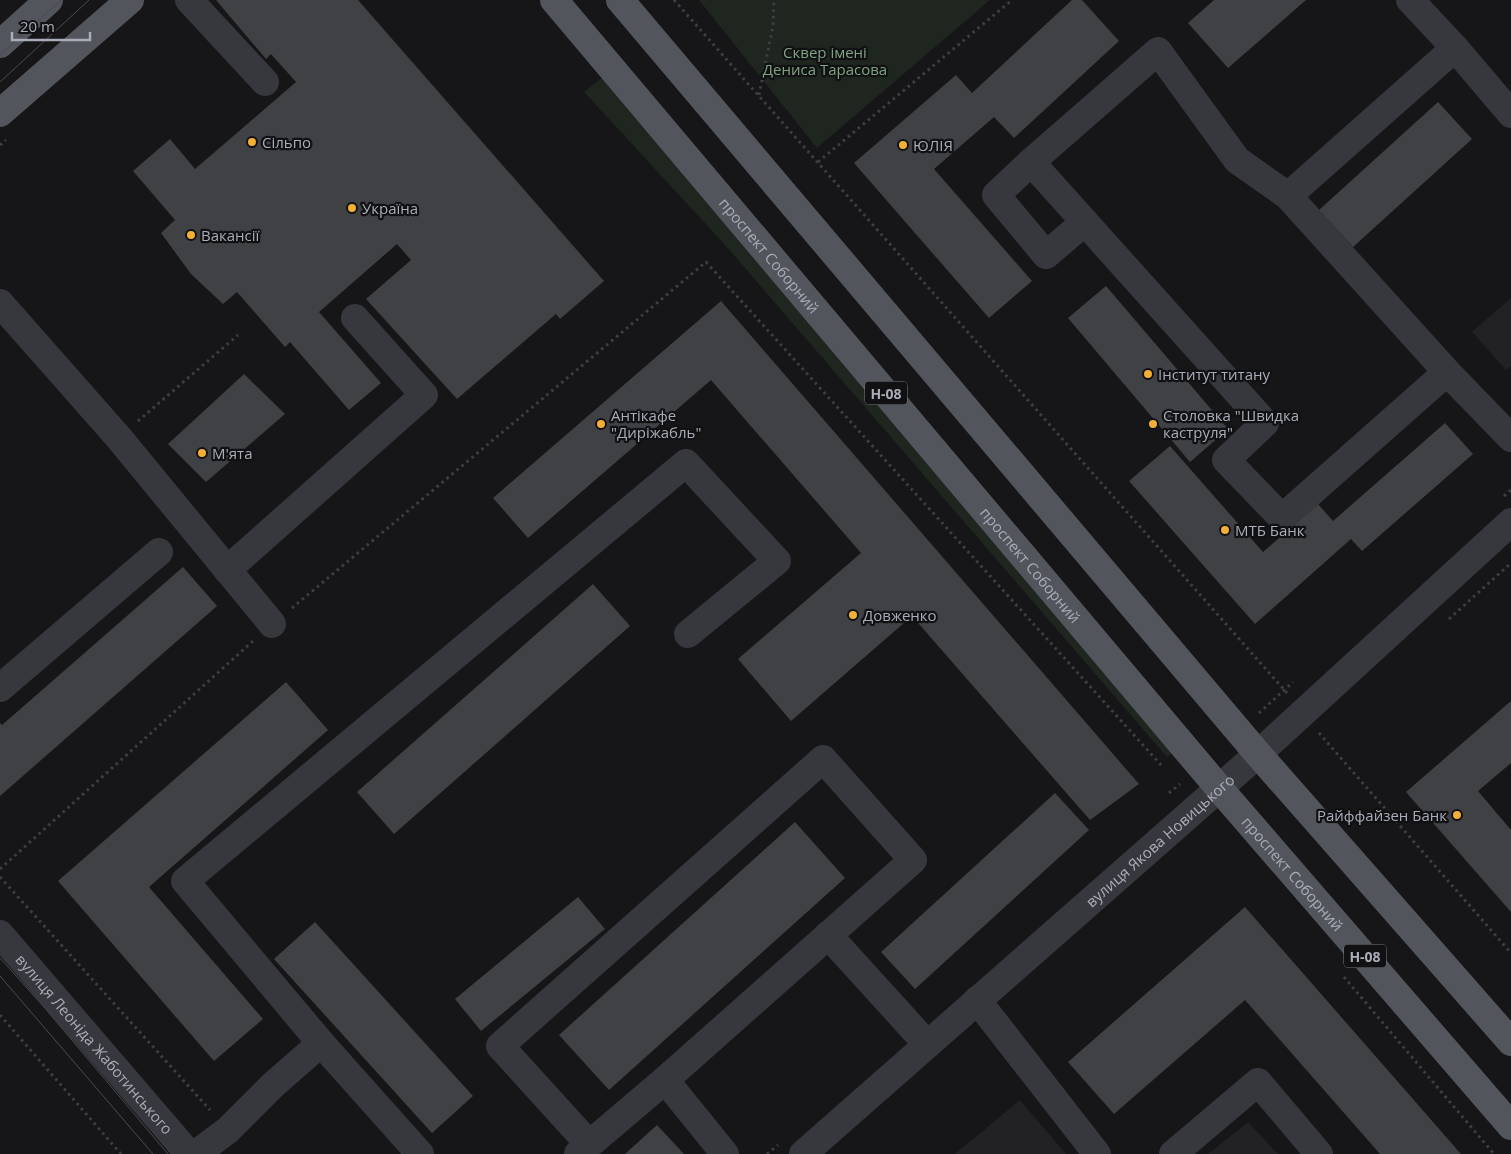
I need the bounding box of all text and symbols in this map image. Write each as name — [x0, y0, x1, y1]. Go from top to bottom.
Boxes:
scale bar — [12, 10, 90, 42]
text: 20 m — [20, 16, 55, 36]
park label: Сквер імені Дениса Тарасова — [763, 42, 887, 79]
place label: Сільпо — [262, 132, 311, 152]
place label: ЮЛІЯ — [913, 135, 953, 155]
marker: Сільпо — [246, 136, 258, 148]
marker: ЮЛІЯ — [897, 139, 909, 151]
street label: проспект Соборний — [715, 193, 824, 317]
place label: Україна — [362, 198, 418, 218]
marker: Україна — [346, 202, 358, 214]
place label: Вакансії — [201, 225, 260, 245]
marker: Вакансії — [185, 229, 197, 241]
place label: Інститут титану — [1158, 364, 1270, 384]
marker: Інститут титану — [1142, 368, 1154, 380]
road number: Н-08 — [865, 382, 907, 404]
place label: Антiкафе "Дирiжабль" — [611, 405, 701, 442]
place label: Столовка "Швидка каструля" — [1163, 405, 1299, 442]
marker: Антiкафе "Дирiжабль" — [595, 418, 607, 430]
marker: Столовка "Швидка каструля" — [1147, 418, 1159, 430]
place label: М'ята — [212, 443, 252, 463]
marker: М'ята — [196, 447, 208, 459]
street label: проспект Соборний — [976, 503, 1085, 627]
place label: МТБ Банк — [1235, 520, 1305, 540]
marker: МТБ Банк — [1219, 524, 1231, 536]
place label: Довженко — [863, 605, 937, 625]
marker: Довженко — [847, 609, 859, 621]
street label: вулиця Якова Новицького — [1081, 770, 1238, 911]
place label: Райффайзен Банк — [1317, 805, 1447, 825]
marker: Райффайзен Банк — [1451, 809, 1463, 821]
street label: проспект Соборний — [1238, 812, 1348, 935]
road number: Н-08 — [1344, 944, 1386, 968]
street label: вулиця Леоніда Жаботинського — [11, 950, 177, 1138]

